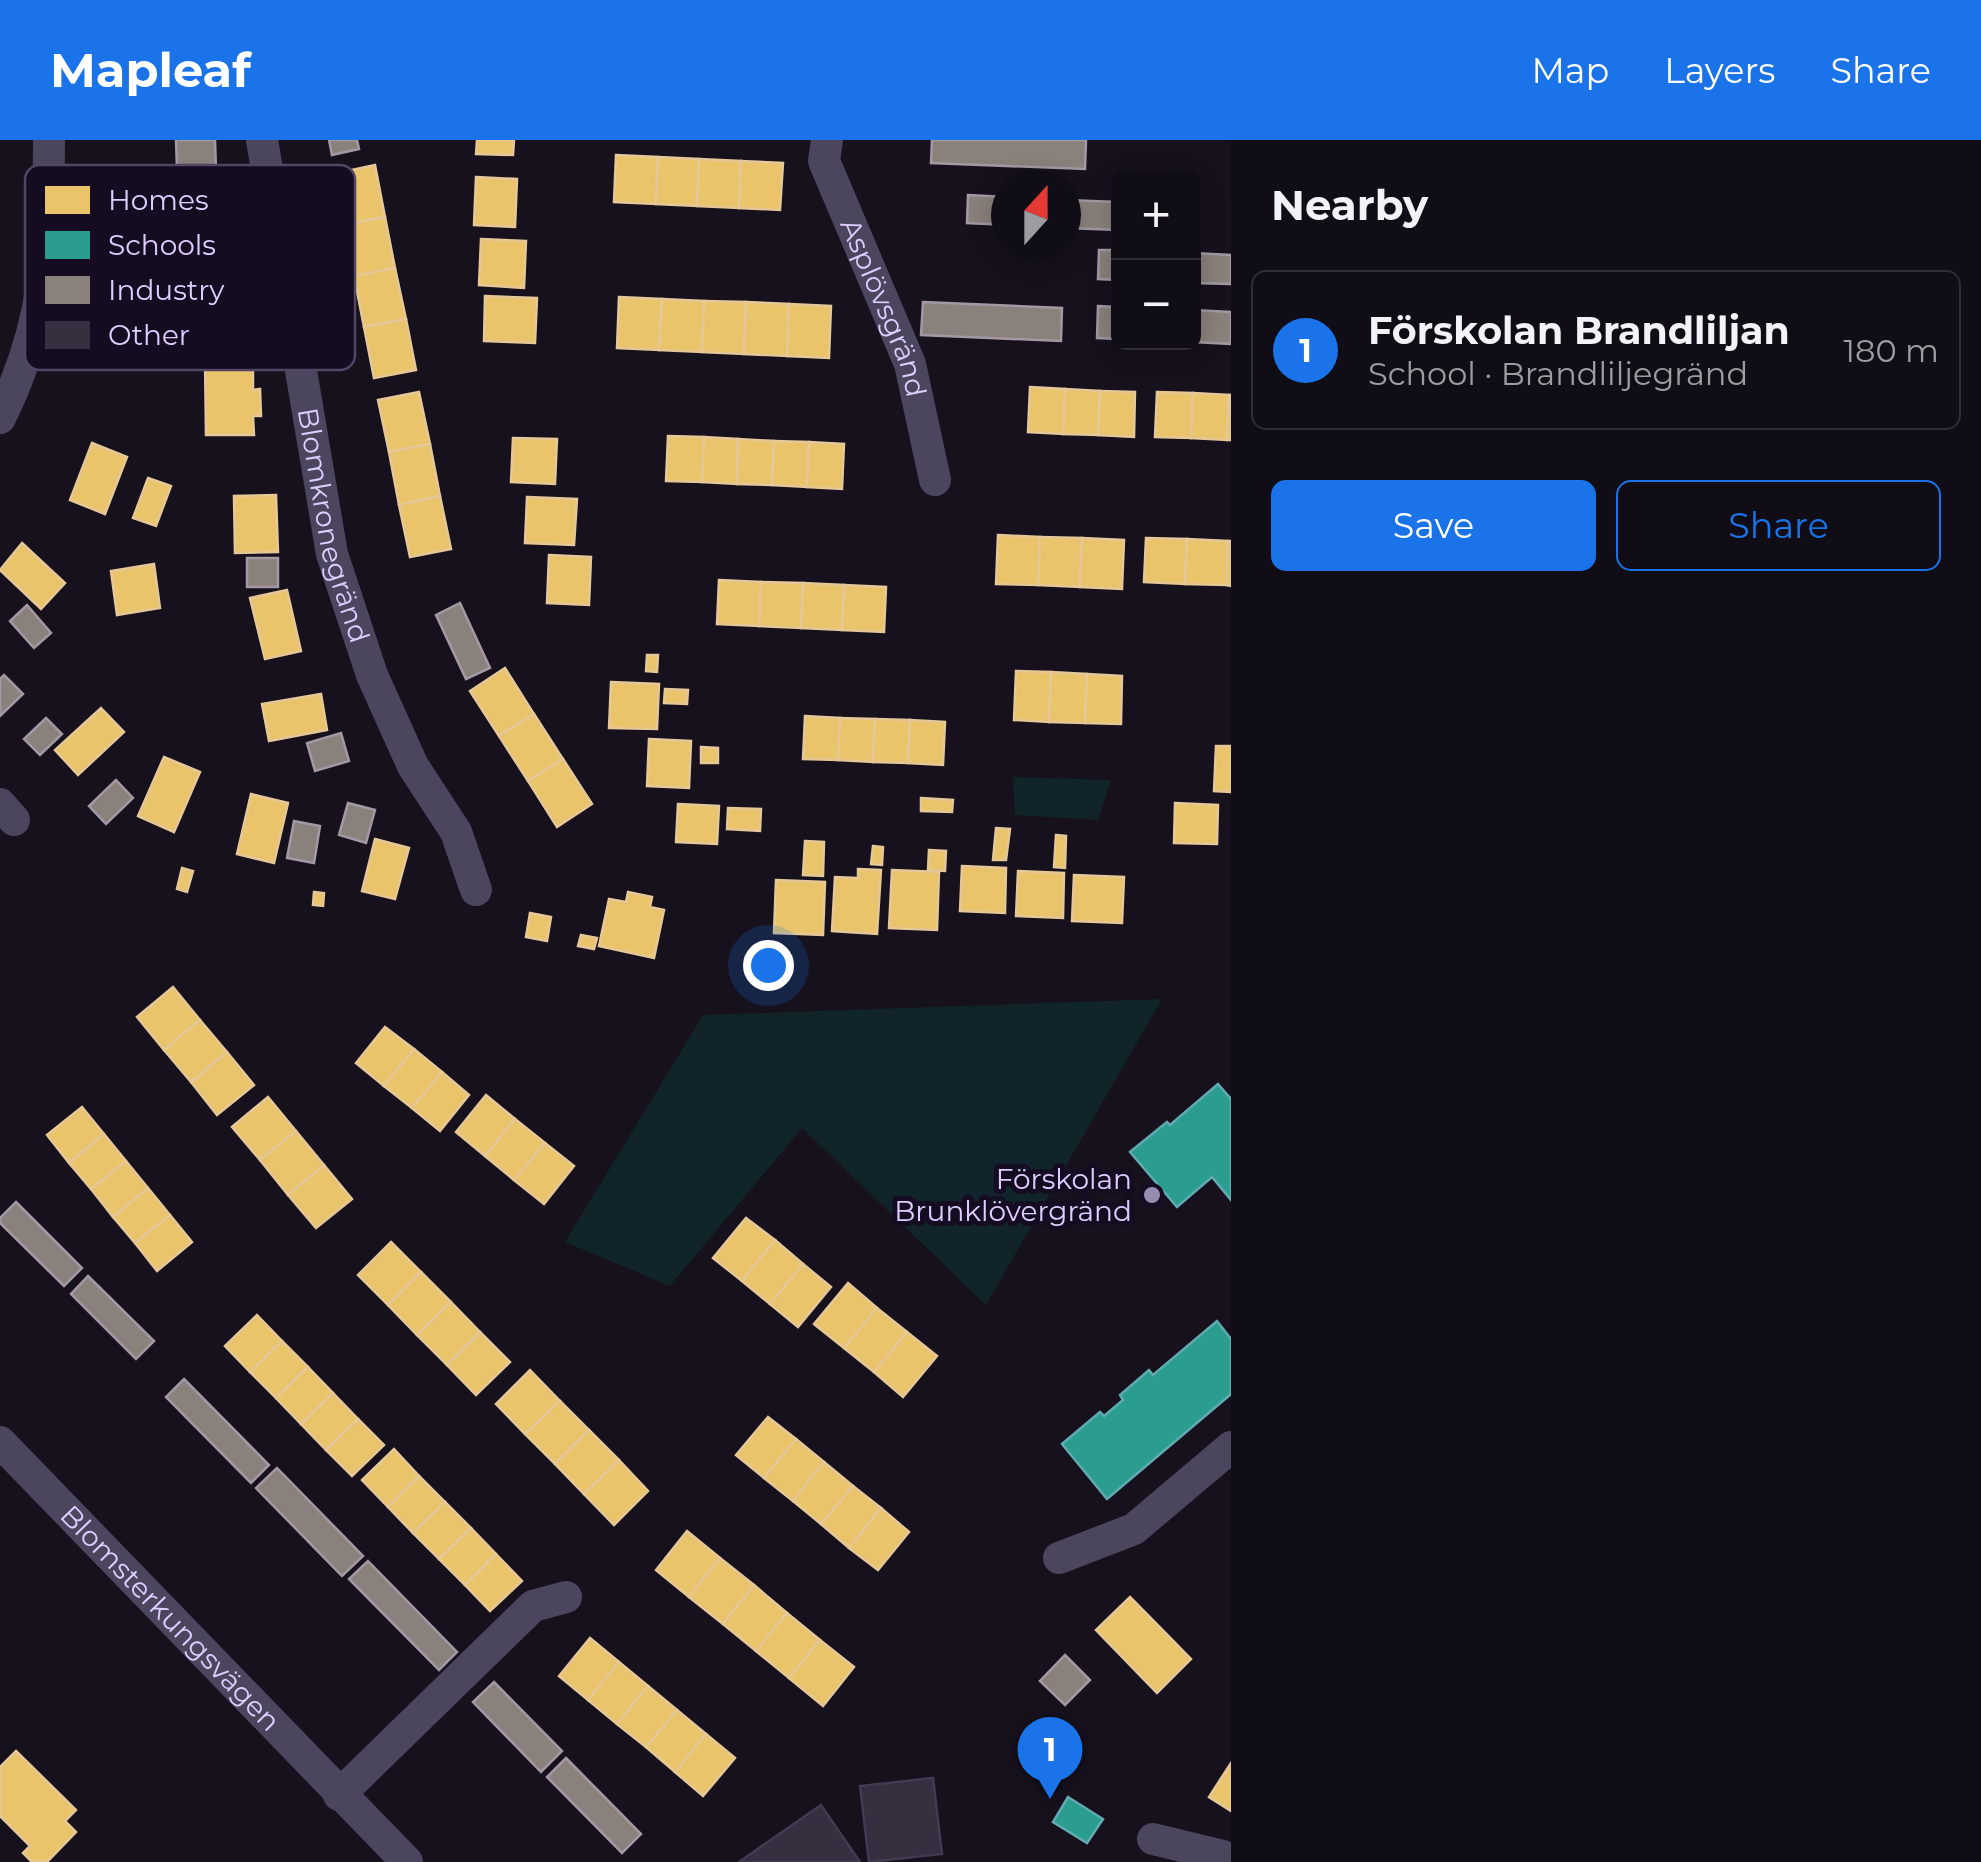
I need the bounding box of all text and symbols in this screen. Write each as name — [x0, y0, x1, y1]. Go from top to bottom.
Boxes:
text: Mapleaf — [50, 41, 251, 99]
text: Map — [1531, 49, 1609, 92]
text: Layers — [1664, 49, 1775, 92]
text: Share — [1830, 49, 1931, 92]
legend — [25, 165, 355, 370]
north arrow — [991, 170, 1081, 260]
map controls — [1111, 170, 1201, 350]
button: + — [1111, 170, 1201, 260]
text: Nearby — [1271, 179, 1428, 231]
text: Homes — [108, 183, 209, 217]
street label: Asplövsgränd — [833, 213, 934, 400]
text: Schools — [108, 228, 216, 262]
button: − — [1111, 260, 1201, 350]
text: Industry — [108, 273, 225, 307]
text: Förskolan Brandliljan — [1368, 307, 1790, 354]
text: Other — [108, 318, 190, 352]
text: 1 — [1299, 331, 1312, 370]
text: 180 m — [1844, 331, 1939, 370]
text: School · Brandliljegränd — [1368, 354, 1748, 393]
street label: Blomkronegränd — [291, 405, 377, 647]
button: Save — [1271, 480, 1596, 571]
button: Share — [1616, 480, 1941, 571]
your location — [743, 940, 794, 991]
place label: Förskolan Brunklövergränd — [894, 1162, 1132, 1228]
marker: Förskolan Brunklövergränd — [1141, 1184, 1163, 1206]
street label: Blomsterkungsvägen — [53, 1498, 288, 1738]
pin: 1 — [1018, 1716, 1082, 1799]

